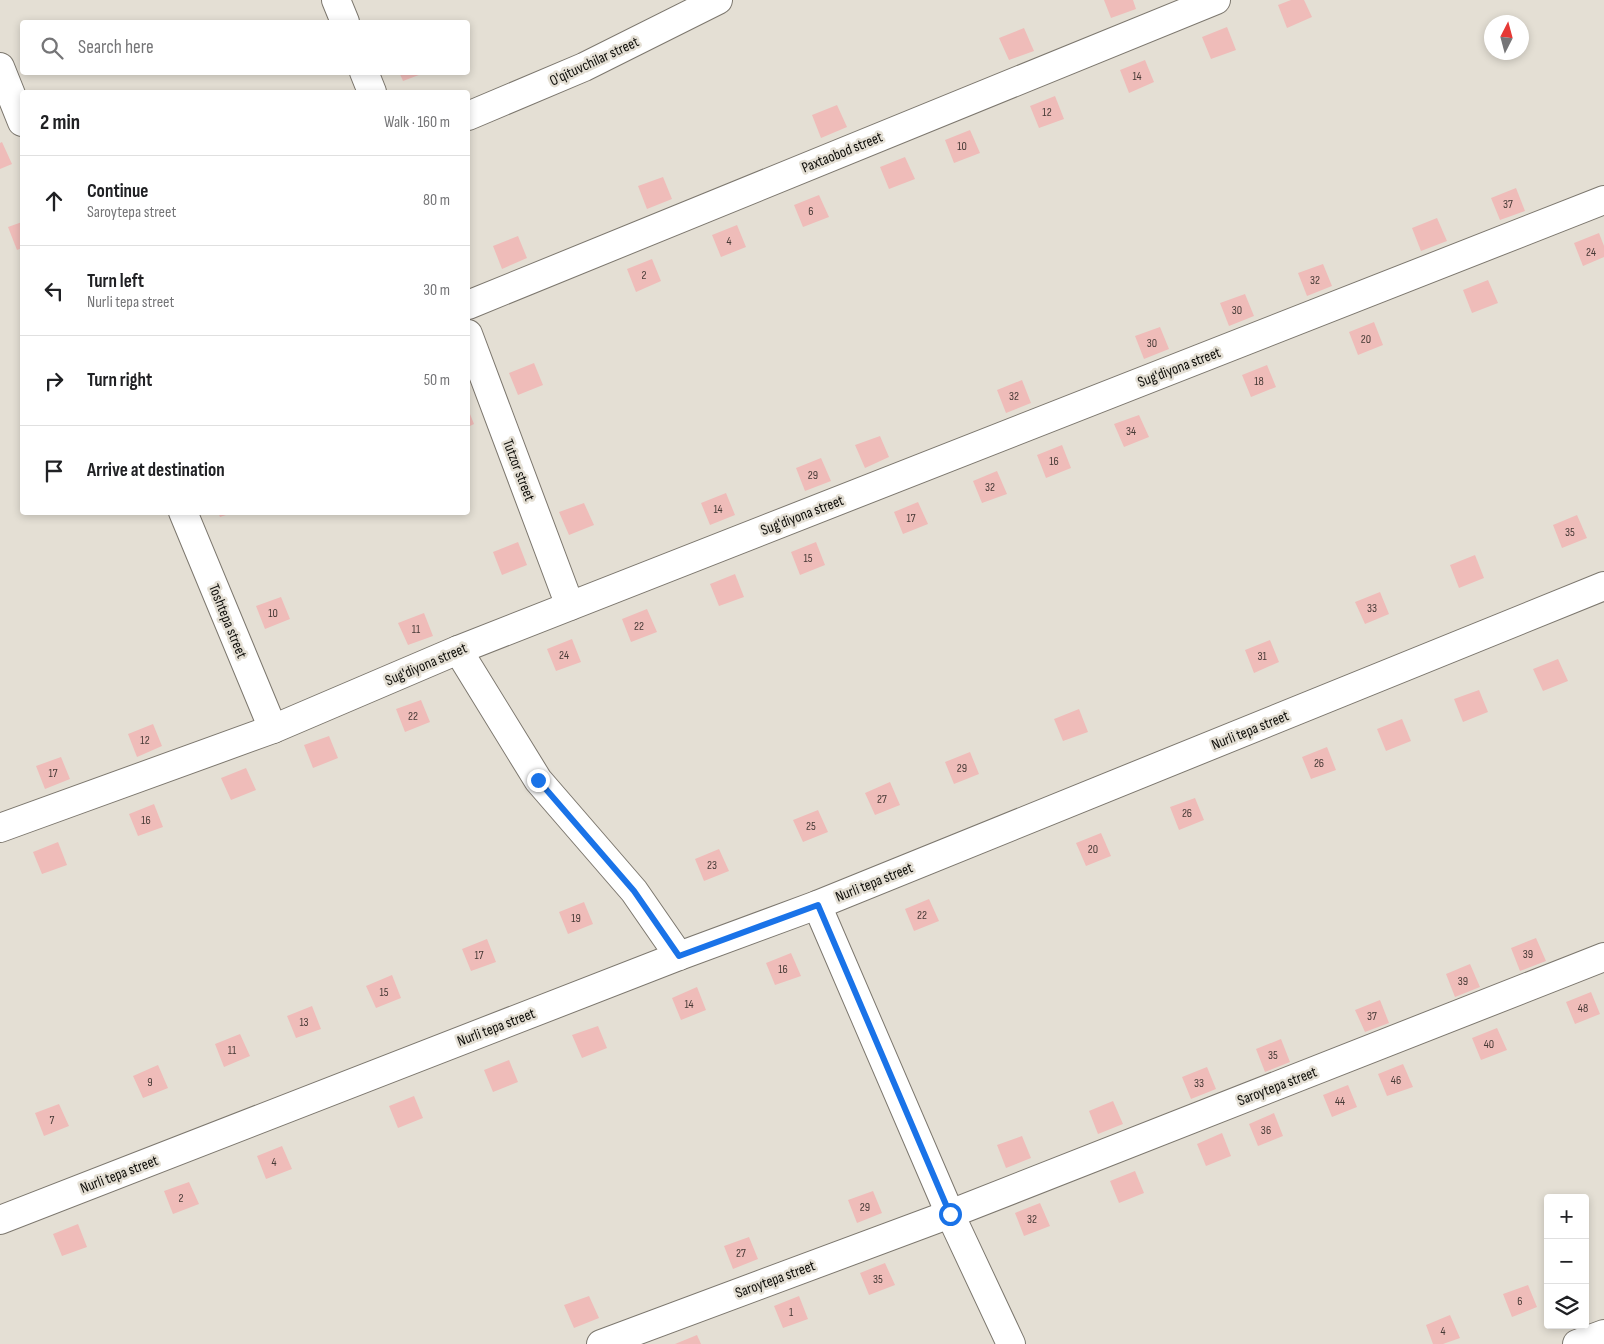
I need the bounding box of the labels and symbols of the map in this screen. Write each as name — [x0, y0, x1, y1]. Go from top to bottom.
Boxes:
north arrow — [1484, 15, 1529, 60]
street label: O'qituvchilar street — [547, 32, 642, 90]
house number: 14 — [1132, 69, 1142, 84]
house number: 12 — [1042, 105, 1052, 120]
street label: Paxtaobod street — [799, 127, 886, 177]
house number: 10 — [957, 139, 967, 154]
house number: 37 — [1503, 197, 1513, 212]
house number: 6 — [808, 204, 814, 219]
house number: 4 — [726, 234, 732, 249]
house number: 24 — [1586, 245, 1596, 260]
house number: 2 — [642, 268, 647, 283]
house number: 32 — [1310, 273, 1320, 288]
house number: 30 — [1232, 303, 1242, 318]
house number: 20 — [1361, 332, 1371, 347]
house number: 30 — [1147, 336, 1157, 351]
street label: Sug'diyona street — [1135, 343, 1224, 392]
house number: 18 — [1254, 374, 1264, 389]
house number: 32 — [1009, 389, 1019, 404]
house number: 34 — [1126, 424, 1136, 439]
street label: Tutzor street — [498, 437, 539, 504]
house number: 16 — [1049, 454, 1059, 469]
house number: 29 — [808, 468, 818, 483]
house number: 32 — [985, 480, 995, 495]
street label: Sug'diyona street — [758, 491, 847, 540]
house number: 14 — [713, 502, 723, 517]
house number: 17 — [907, 511, 916, 526]
house number: 35 — [1565, 525, 1575, 540]
house number: 15 — [803, 551, 813, 566]
street label: Toshtepa street — [204, 581, 251, 662]
house number: 33 — [1367, 601, 1377, 616]
house number: 10 — [268, 606, 278, 621]
house number: 22 — [634, 619, 644, 634]
house number: 11 — [412, 622, 421, 637]
street label: Sug'diyona street — [382, 639, 470, 690]
house number: 24 — [559, 648, 569, 663]
house number: 31 — [1257, 649, 1267, 664]
street label: Nurli tepa street — [1209, 706, 1292, 755]
house number: 22 — [408, 709, 418, 724]
house number: 12 — [140, 733, 150, 748]
house number: 26 — [1314, 756, 1324, 771]
house number: 29 — [957, 761, 967, 776]
house number: 17 — [49, 766, 58, 781]
route end — [527, 769, 550, 792]
house number: 27 — [877, 792, 887, 807]
house number: 26 — [1182, 806, 1192, 821]
house number: 16 — [141, 813, 151, 828]
house number: 25 — [806, 819, 816, 834]
house number: 20 — [1088, 842, 1098, 857]
house number: 23 — [707, 858, 717, 873]
street label: Nurli tepa street — [833, 858, 916, 907]
house number: 22 — [917, 908, 927, 923]
house number: 19 — [571, 911, 581, 926]
house number: 39 — [1523, 947, 1533, 962]
house number: 17 — [475, 948, 484, 963]
house number: 16 — [778, 962, 788, 977]
house number: 39 — [1458, 974, 1468, 989]
house number: 15 — [379, 985, 389, 1000]
house number: 14 — [684, 997, 694, 1012]
house number: 48 — [1578, 1001, 1588, 1016]
street label: Nurli tepa street — [455, 1004, 538, 1051]
house number: 37 — [1367, 1009, 1377, 1024]
house number: 13 — [299, 1015, 309, 1030]
house number: 40 — [1484, 1037, 1494, 1052]
house number: 11 — [228, 1043, 237, 1058]
house number: 35 — [1268, 1048, 1278, 1063]
street label: Saroytepa street — [1235, 1062, 1320, 1110]
house number: 46 — [1391, 1073, 1401, 1088]
house number: 9 — [147, 1075, 153, 1090]
house number: 33 — [1194, 1076, 1204, 1091]
house number: 44 — [1335, 1094, 1345, 1109]
house number: 7 — [50, 1113, 55, 1128]
house number: 36 — [1261, 1123, 1271, 1138]
street label: Nurli tepa street — [78, 1151, 161, 1198]
house number: 4 — [271, 1155, 277, 1170]
house number: 2 — [179, 1191, 184, 1206]
house number: 29 — [860, 1200, 870, 1215]
route start — [939, 1203, 962, 1226]
house number: 32 — [1027, 1212, 1037, 1227]
house number: 27 — [736, 1246, 746, 1261]
street label: Saroytepa street — [733, 1256, 818, 1303]
house number: 35 — [873, 1272, 883, 1287]
house number: 6 — [1517, 1294, 1523, 1309]
house number: 1 — [789, 1305, 794, 1320]
house number: 4 — [1440, 1324, 1446, 1339]

